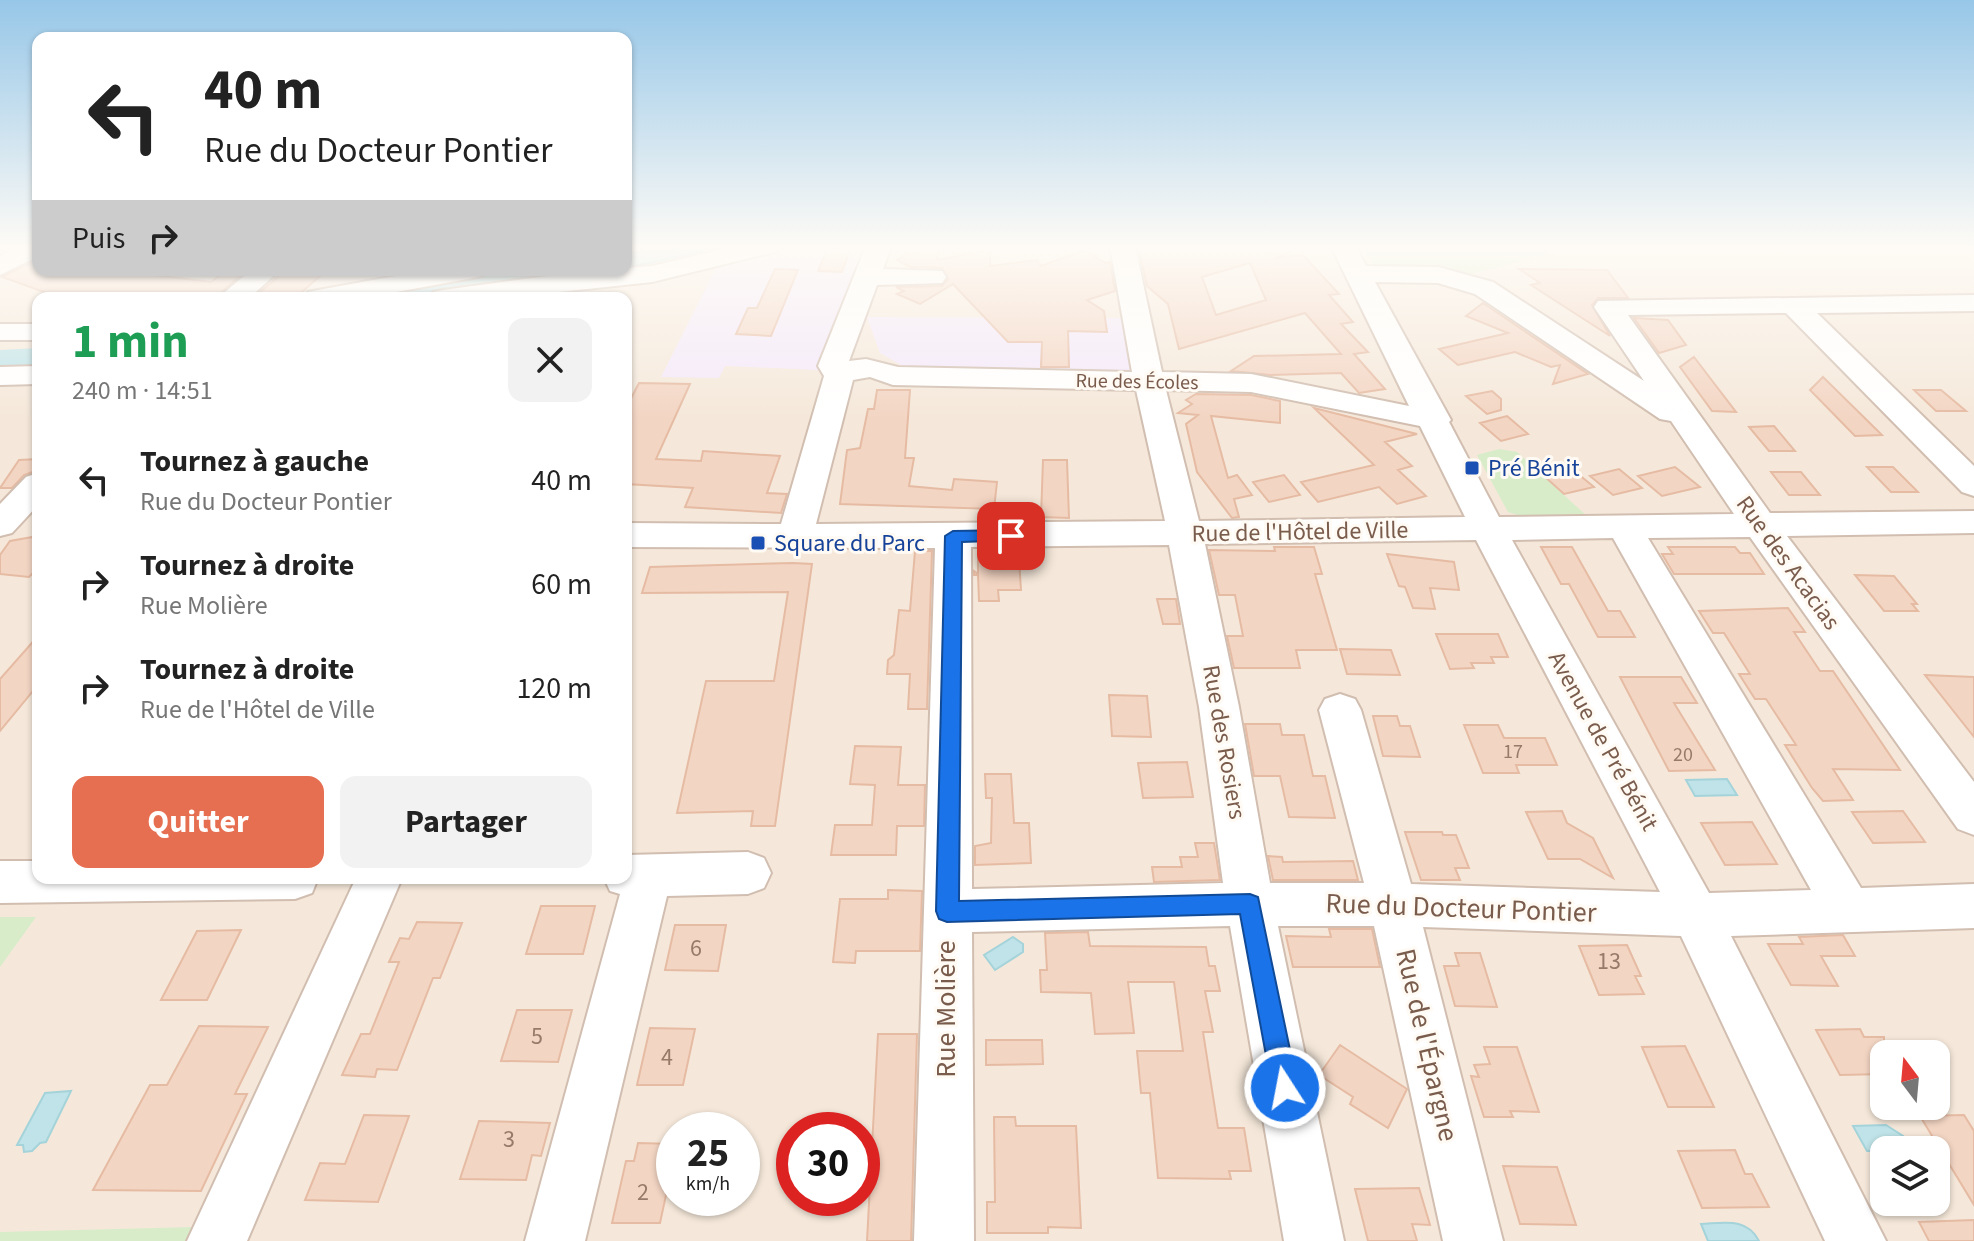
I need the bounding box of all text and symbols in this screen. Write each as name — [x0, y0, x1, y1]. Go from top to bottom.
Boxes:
text: 40 m — [204, 51, 322, 130]
icon: left — [72, 64, 176, 168]
text: Rue du Docteur Pontier — [204, 125, 553, 176]
icon: right — [141, 216, 185, 260]
text: Puis — [72, 217, 125, 260]
text: 1 min — [72, 308, 189, 376]
button: close — [508, 318, 592, 402]
street label: Rue des Écoles — [1075, 367, 1199, 397]
text: 240 m · 14:51 — [72, 372, 213, 409]
text: Tournez à gauche — [140, 440, 369, 483]
place label: Pré Bénit — [1488, 451, 1580, 486]
icon: left — [72, 458, 116, 502]
text: 40 m — [531, 459, 592, 502]
marker: Pré Bénit — [1463, 459, 1481, 477]
text: Rue du Docteur Pontier — [140, 483, 392, 520]
street label: Rue des Acacias — [1727, 489, 1849, 637]
pin — [977, 502, 1045, 570]
street label: Rue de l'Hôtel de Ville — [1191, 513, 1409, 551]
icon: arrive — [989, 514, 1033, 558]
place label: Square du Parc — [774, 526, 925, 561]
marker: Square du Parc — [749, 534, 767, 552]
text: Tournez à droite — [140, 544, 354, 587]
icon: right — [72, 562, 116, 606]
text: 60 m — [531, 563, 592, 606]
text: Rue Molière — [140, 587, 268, 624]
street label: Avenue de Pré Bénit — [1539, 645, 1667, 837]
text: Tournez à droite — [140, 648, 354, 691]
street label: Rue des Rosiers — [1193, 662, 1255, 822]
icon: right — [72, 666, 116, 710]
text: 120 m — [516, 667, 592, 710]
text: Rue de l'Hôtel de Ville — [140, 691, 375, 728]
house number: 17 — [1503, 738, 1523, 766]
house number: 20 — [1673, 741, 1693, 769]
button: Quitter — [72, 776, 324, 868]
button: Partager — [340, 776, 592, 868]
street label: Rue du Docteur Pontier — [1325, 883, 1597, 933]
house number: 6 — [690, 931, 702, 966]
street label: Rue Molière — [926, 940, 966, 1078]
house number: 13 — [1597, 944, 1621, 979]
street label: Rue de l'Épargne — [1385, 945, 1469, 1145]
house number: 5 — [531, 1019, 543, 1054]
house number: 4 — [661, 1040, 673, 1075]
north arrow — [1870, 1040, 1950, 1120]
map controls — [1870, 1040, 1950, 1216]
position arrow — [1243, 1046, 1327, 1130]
speed limit sign: 30 — [776, 1112, 880, 1216]
house number: 3 — [503, 1122, 515, 1157]
text: 25 — [687, 1125, 729, 1182]
button: layers — [1870, 1136, 1950, 1216]
text: km/h — [686, 1170, 730, 1198]
house number: 2 — [637, 1175, 649, 1210]

